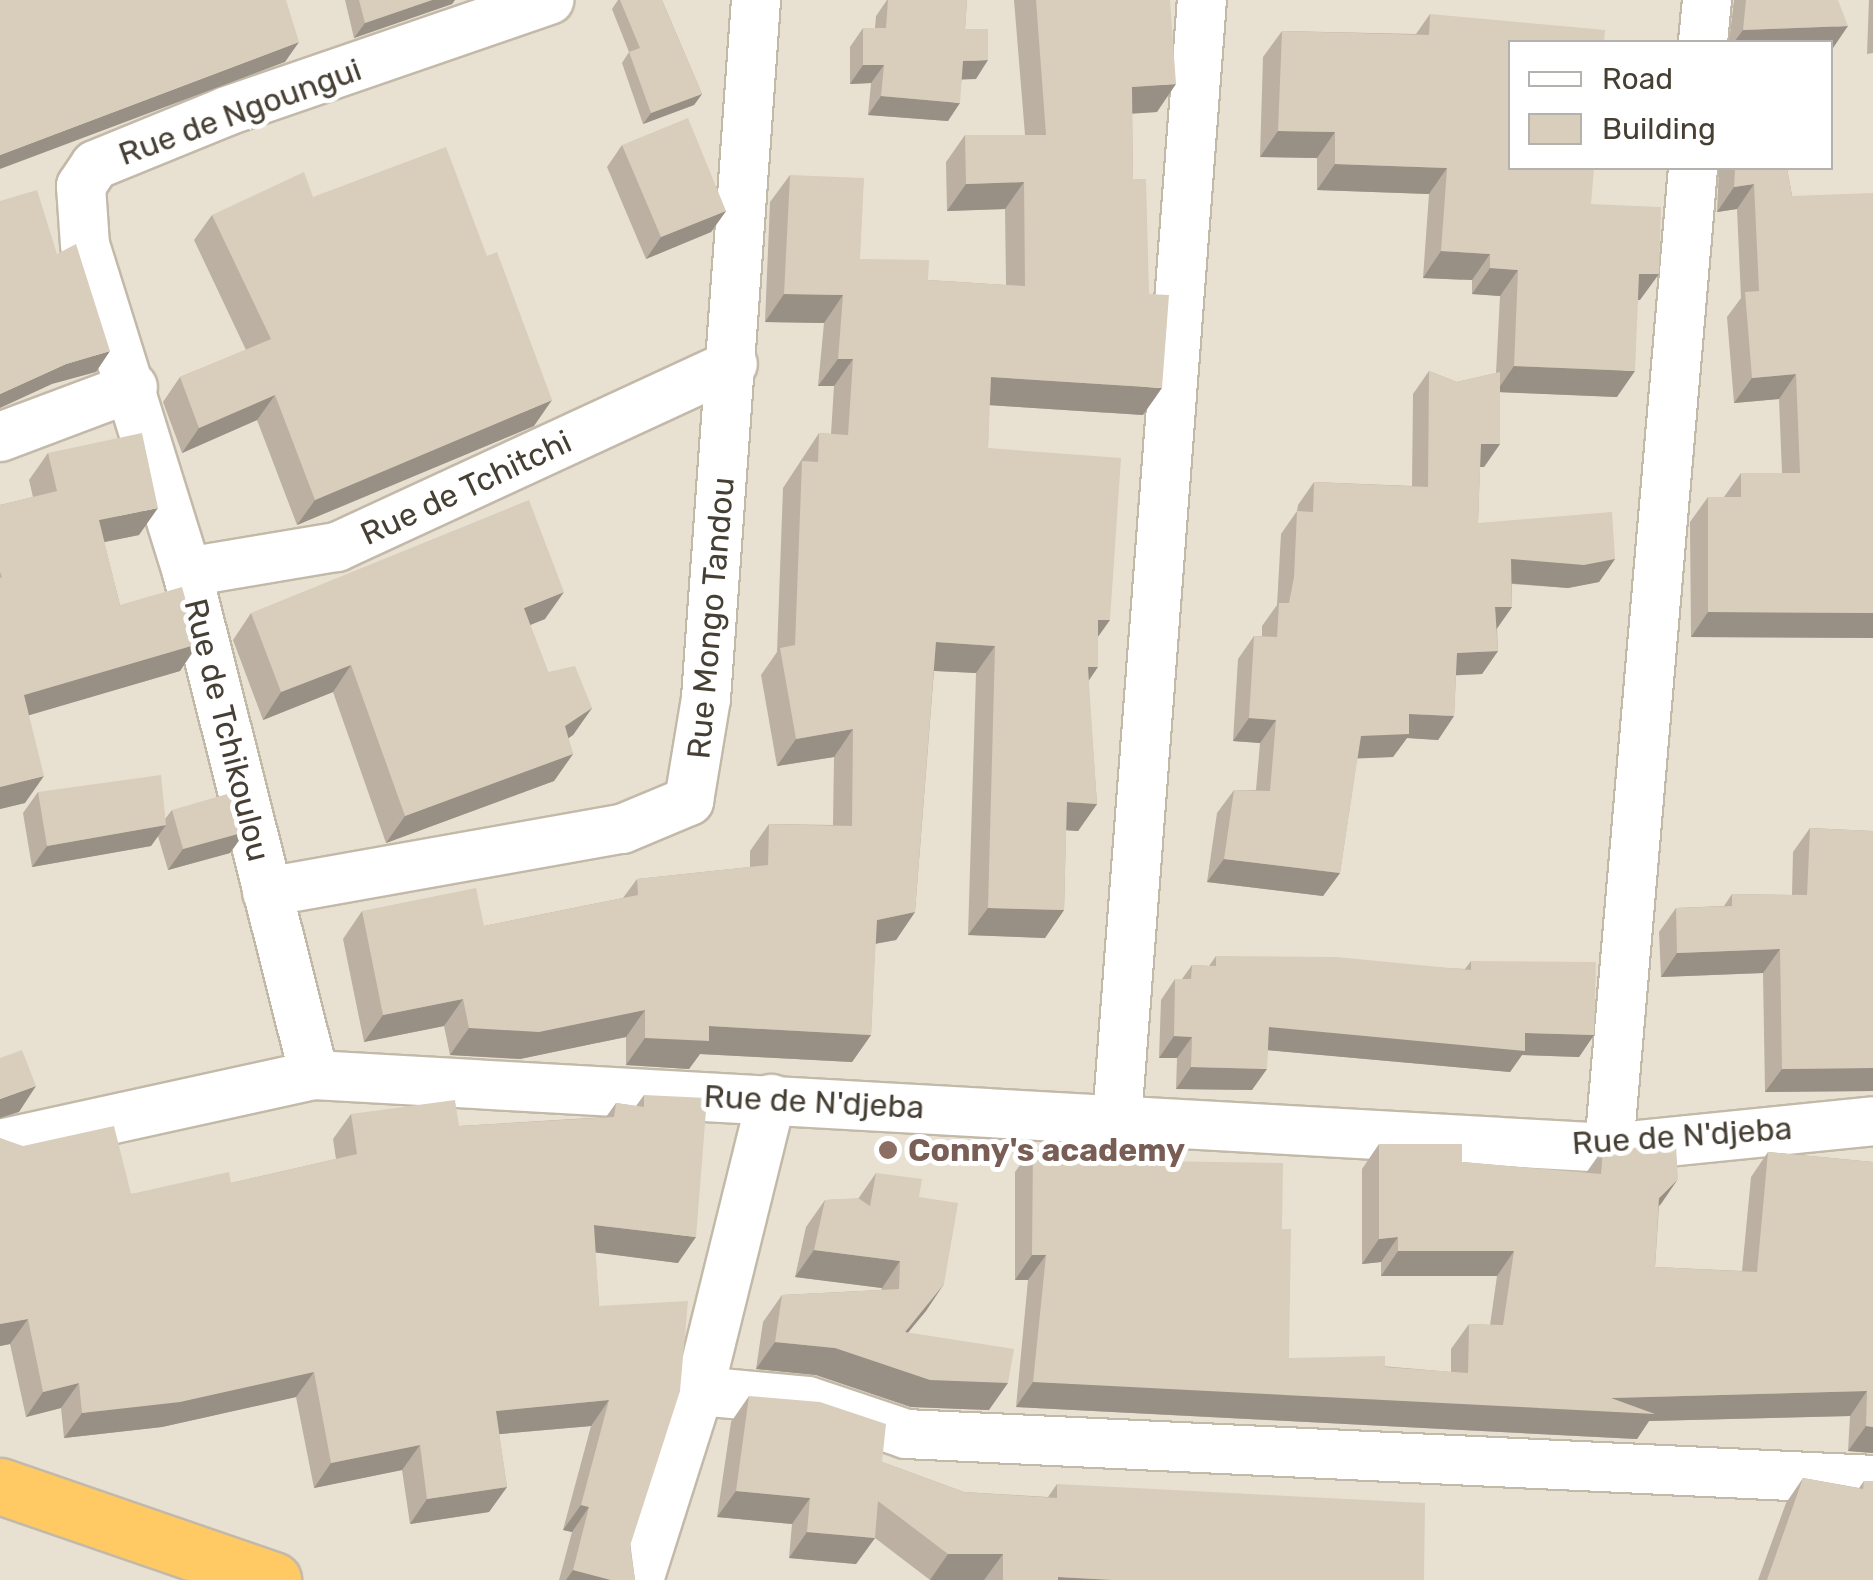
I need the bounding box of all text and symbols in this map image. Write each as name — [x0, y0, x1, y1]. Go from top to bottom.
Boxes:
legend — [1508, 40, 1833, 170]
street label: Rue de Ngoungui — [113, 50, 367, 174]
text: Road — [1602, 61, 1673, 97]
text: Building — [1602, 111, 1716, 147]
street label: Rue de Tchitchi — [354, 422, 578, 554]
street label: Rue Mongo Tandou — [680, 475, 742, 761]
street label: Rue de Tchikoulou — [176, 594, 278, 866]
street label: Rue de N'djeba — [703, 1077, 925, 1127]
street label: Rue de N'djeba — [1571, 1109, 1793, 1163]
place label: Conny's academy — [908, 1131, 1185, 1169]
marker: Conny's academy — [877, 1139, 899, 1161]

